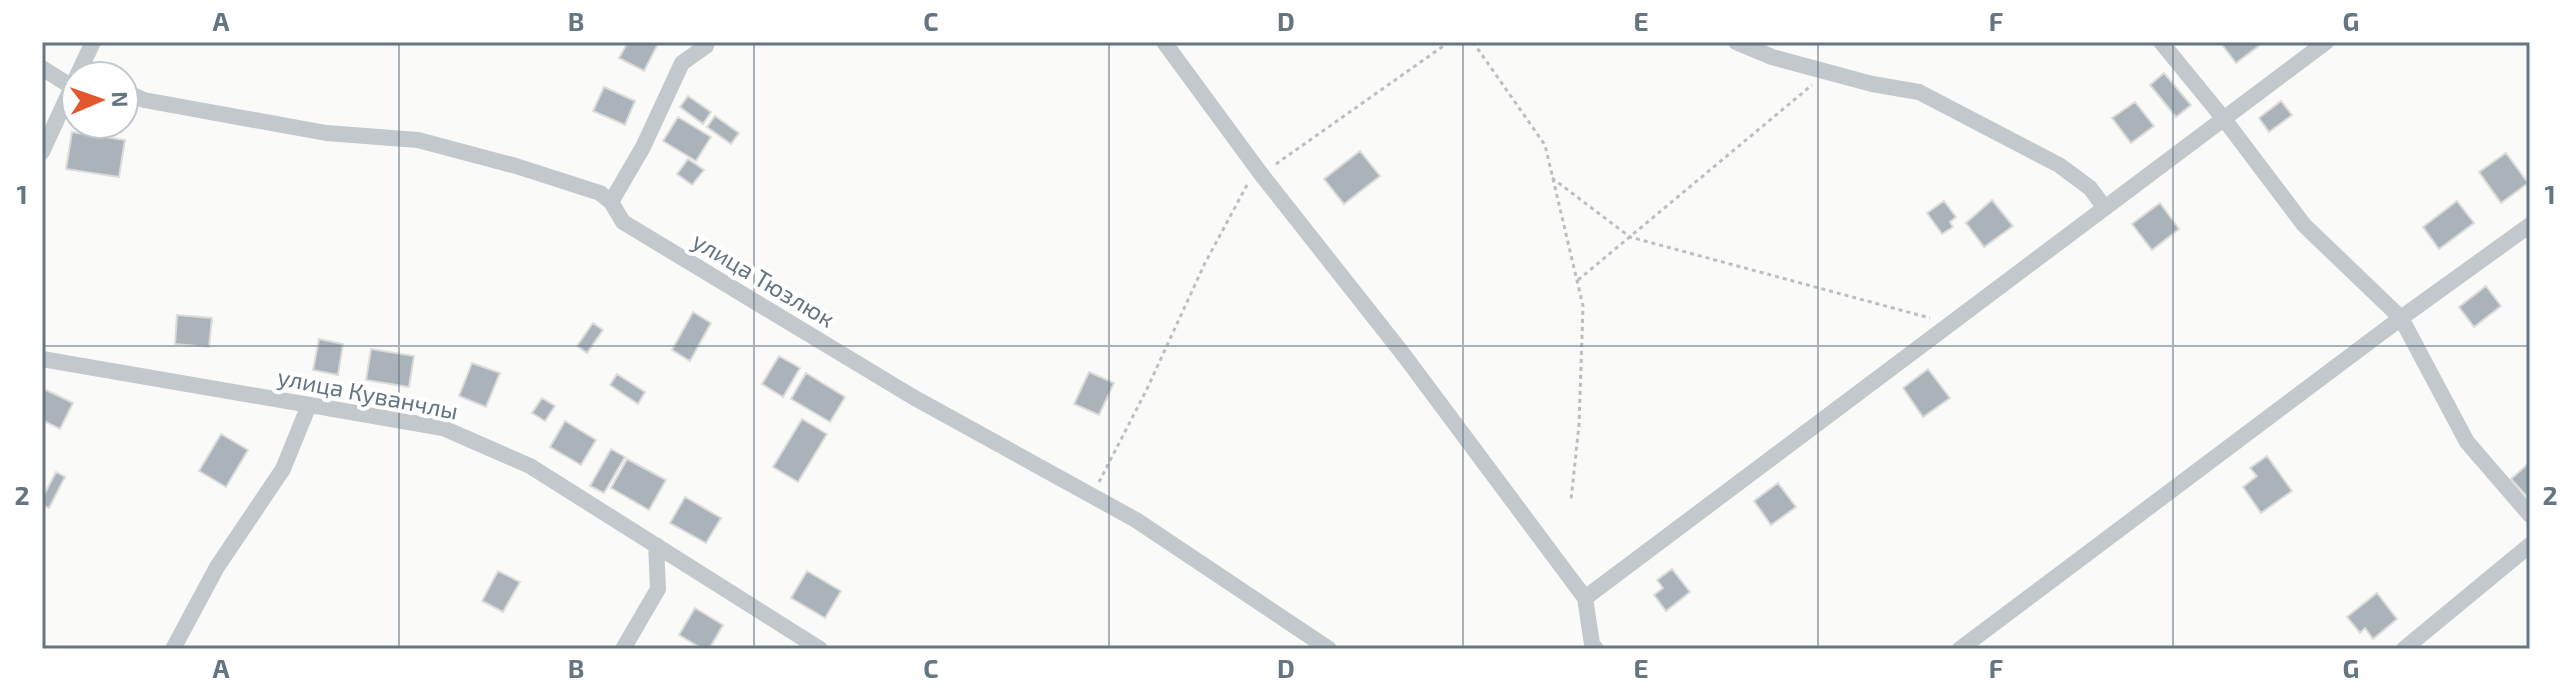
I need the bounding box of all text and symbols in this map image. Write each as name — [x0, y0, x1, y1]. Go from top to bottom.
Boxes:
text: A — [213, 5, 230, 36]
text: B — [568, 5, 584, 36]
text: C — [923, 5, 939, 36]
text: D — [1277, 5, 1295, 36]
text: E — [1633, 5, 1649, 36]
text: F — [1989, 5, 2003, 36]
text: G — [2343, 5, 2359, 36]
north arrow — [60, 60, 140, 140]
text: N — [108, 91, 134, 108]
text: 1 — [16, 178, 28, 209]
text: 1 — [2544, 178, 2556, 209]
street label: улица Тюзлюк — [687, 225, 840, 334]
street label: улица Куванчлы — [275, 361, 461, 426]
text: 2 — [14, 479, 30, 510]
text: 2 — [2542, 479, 2558, 510]
text: A — [213, 652, 230, 683]
text: B — [568, 652, 584, 683]
text: C — [923, 652, 939, 683]
text: D — [1277, 652, 1295, 683]
text: E — [1633, 652, 1649, 683]
text: F — [1989, 652, 2003, 683]
text: G — [2343, 652, 2359, 683]

